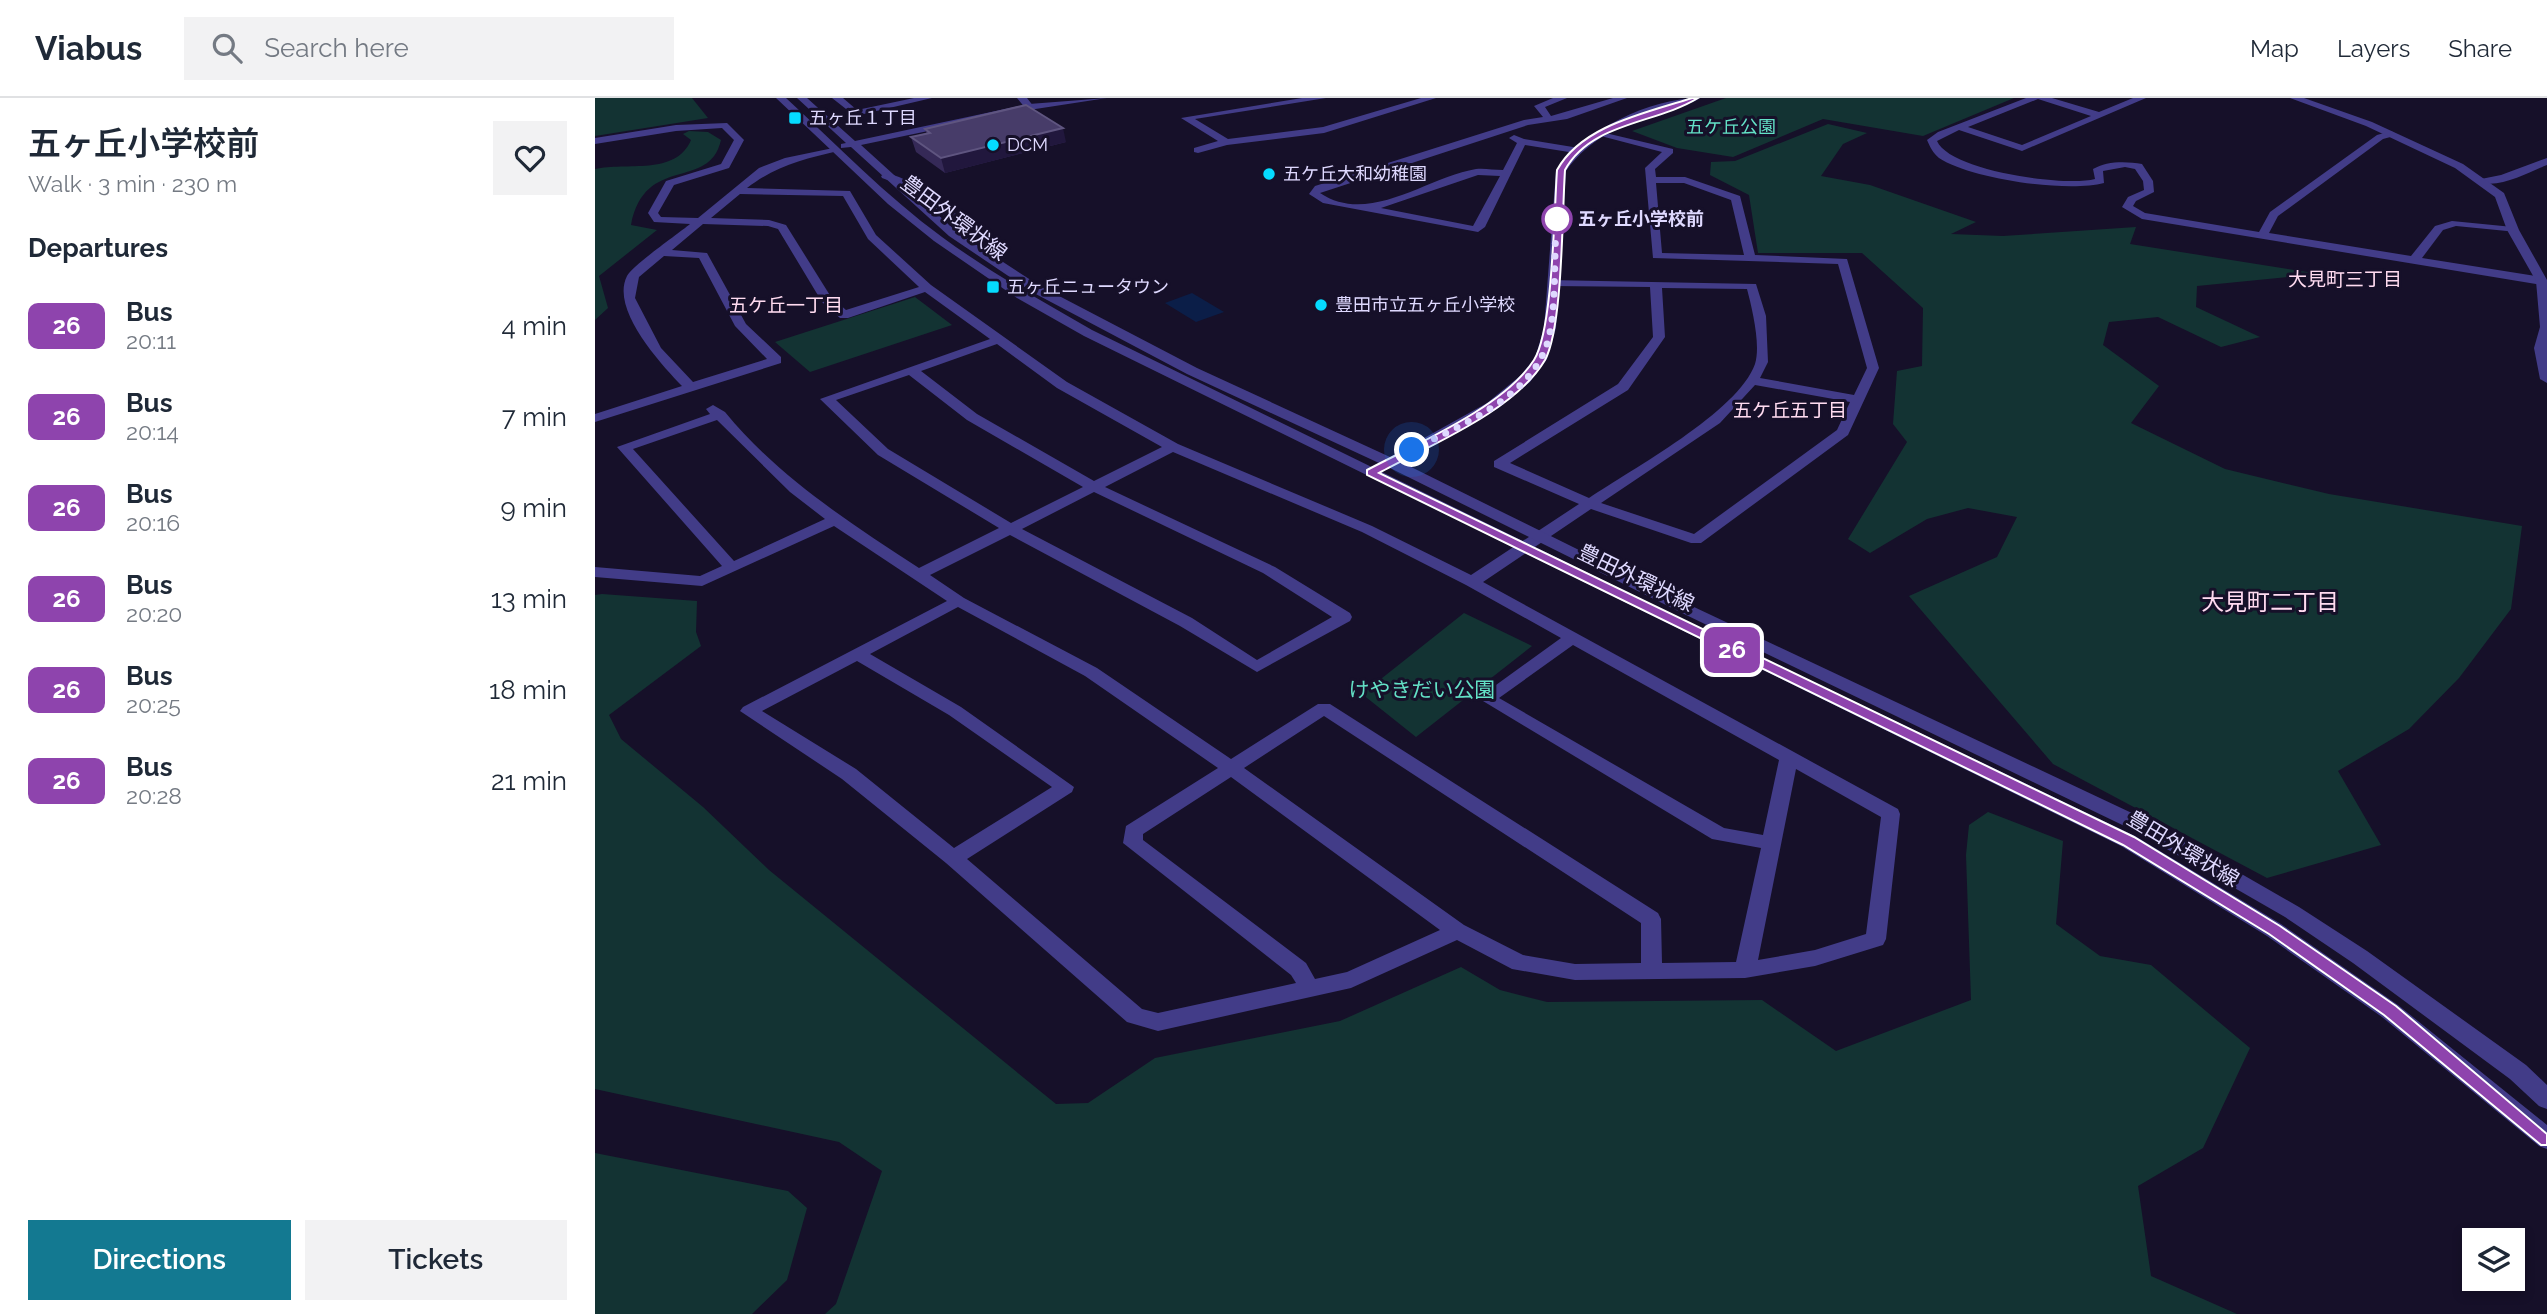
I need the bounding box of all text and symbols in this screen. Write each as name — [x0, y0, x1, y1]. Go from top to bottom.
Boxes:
search box — [184, 17, 674, 80]
text: Viabus — [35, 29, 142, 68]
icon: search — [208, 29, 246, 67]
text: Search here — [264, 33, 409, 63]
text: Map — [2250, 34, 2299, 63]
text: Layers — [2337, 34, 2410, 63]
text: Share — [2448, 34, 2512, 63]
place label: 五ヶ丘１丁目 — [809, 107, 917, 128]
marker: 五ヶ丘１丁目 — [787, 110, 803, 126]
park label: 五ケ丘公園 — [1686, 116, 1776, 137]
button: heart — [493, 121, 567, 195]
text: 五ヶ丘小学校前 — [28, 124, 259, 163]
place label: DCM — [1007, 134, 1048, 155]
marker: DCM — [985, 137, 1001, 153]
place label: 五ケ丘大和幼稚園 — [1283, 163, 1427, 184]
marker: 五ケ丘大和幼稚園 — [1261, 166, 1277, 182]
text: Walk · 3 min · 230 m — [28, 170, 237, 197]
street label: 豊田外環状線 — [896, 170, 1012, 265]
marker: 五ヶ丘小学校前 — [1542, 204, 1572, 234]
place label: 五ヶ丘小学校前 — [1578, 208, 1704, 229]
text: Departures — [28, 233, 168, 263]
district label: 大見町三丁目 — [2288, 268, 2402, 290]
place label: 五ヶ丘ニュータウン — [1007, 276, 1169, 297]
marker: 五ヶ丘ニュータウン — [985, 279, 1001, 295]
district label: 五ケ丘一丁目 — [729, 294, 843, 316]
place label: 豊田市立五ヶ丘小学校 — [1335, 294, 1515, 315]
text: Bus — [126, 297, 173, 327]
marker: 豊田市立五ヶ丘小学校 — [1313, 297, 1329, 313]
text: 26 — [52, 311, 81, 340]
text: 4 min — [501, 311, 567, 341]
text: 20:11 — [126, 327, 176, 354]
text: Bus — [126, 388, 173, 418]
district label: 五ケ丘五丁目 — [1733, 399, 1847, 421]
text: 26 — [52, 402, 81, 431]
text: 7 min — [502, 402, 567, 432]
text: 20:14 — [126, 418, 179, 445]
your location — [1394, 432, 1429, 467]
text: Bus — [126, 479, 173, 509]
text: 26 — [52, 493, 81, 522]
text: 9 min — [500, 493, 567, 523]
text: 20:16 — [126, 509, 180, 536]
street label: 豊田外環状線 — [1574, 539, 1698, 616]
text: Bus — [126, 570, 173, 600]
text: 26 — [52, 584, 81, 613]
text: 13 min — [491, 584, 567, 614]
district label: 大見町二丁目 — [2201, 588, 2339, 615]
text: 20:20 — [126, 600, 182, 627]
line badge: 26 — [1701, 627, 1763, 673]
text: 26 — [1718, 635, 1746, 664]
text: Bus — [126, 661, 173, 691]
text: 26 — [52, 675, 81, 704]
text: 18 min — [489, 675, 567, 705]
park label: けやきだい公園 — [1349, 677, 1496, 702]
text: 20:25 — [126, 691, 181, 718]
text: Bus — [126, 752, 173, 782]
text: 26 — [52, 766, 81, 795]
text: 21 min — [491, 766, 567, 796]
text: 20:28 — [126, 782, 182, 809]
street label: 豊田外環状線 — [2123, 805, 2244, 892]
button: Directions — [28, 1220, 291, 1300]
button: Tickets — [305, 1220, 567, 1300]
map controls — [2462, 1228, 2525, 1291]
button: layers — [2462, 1228, 2525, 1291]

